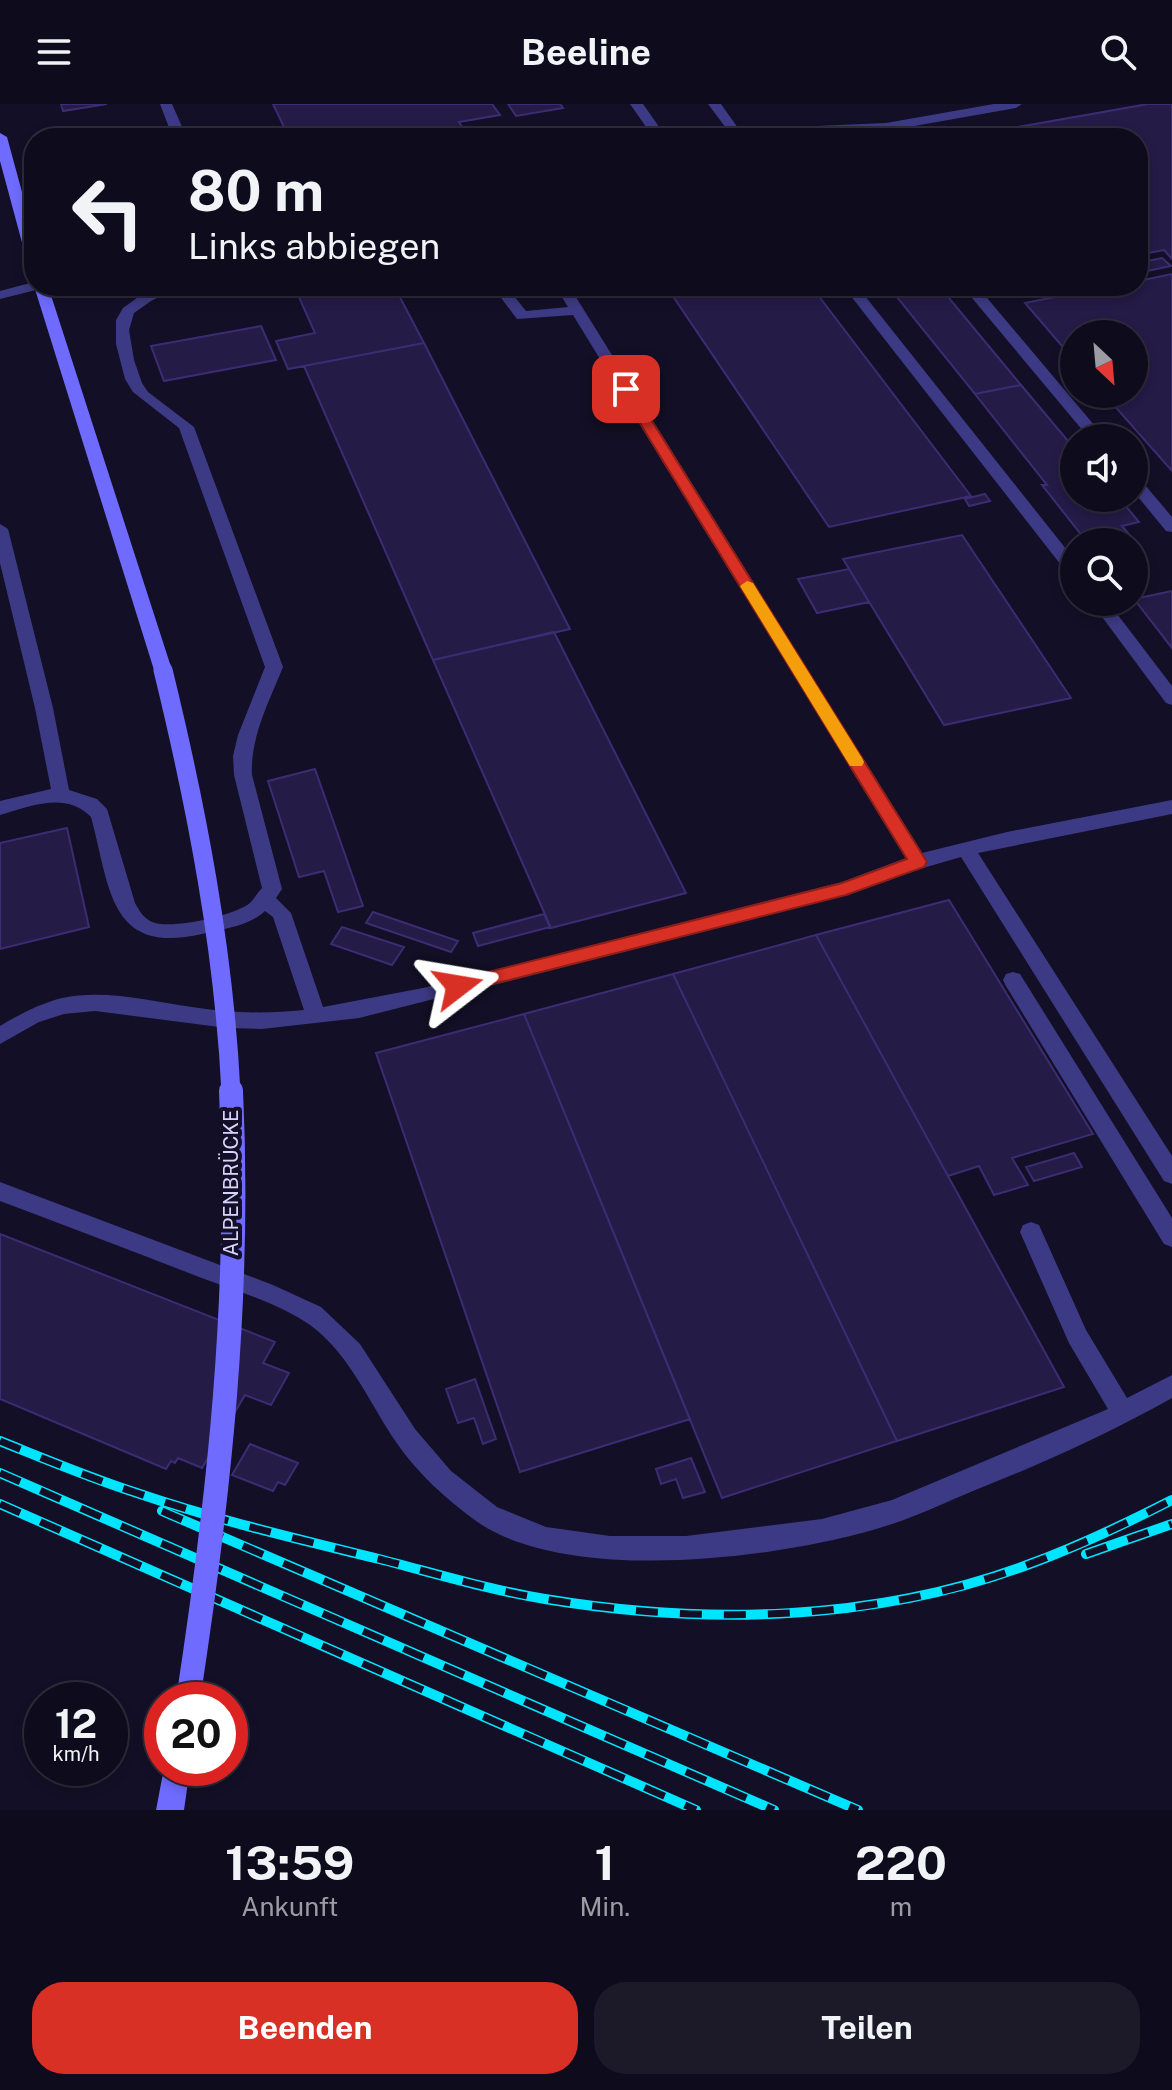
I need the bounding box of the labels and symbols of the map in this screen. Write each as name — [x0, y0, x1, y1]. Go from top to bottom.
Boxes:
north arrow — [1060, 320, 1148, 408]
pin — [592, 355, 660, 423]
position arrow — [416, 944, 500, 1028]
street label: ALPENBRÜCKE — [218, 1110, 243, 1256]
speed limit sign: 20 — [144, 1682, 248, 1786]

